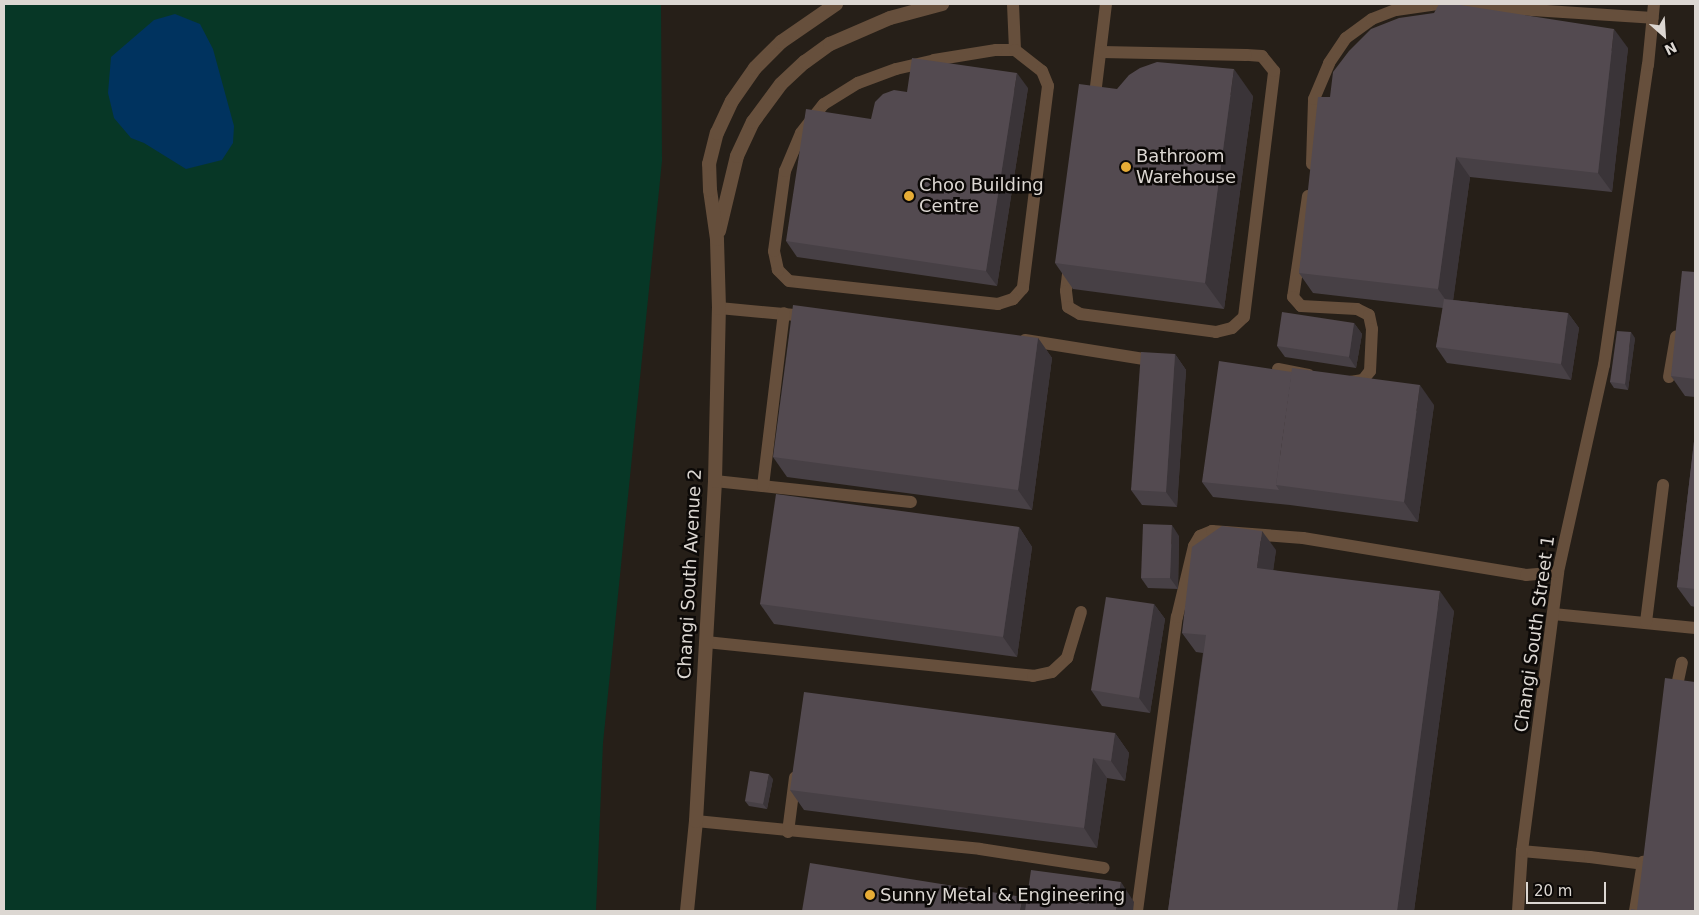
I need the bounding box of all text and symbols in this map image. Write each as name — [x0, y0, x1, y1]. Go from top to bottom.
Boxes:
north arrow — [1639, 10, 1689, 60]
text: N — [1662, 39, 1679, 58]
place label: Bathroom Warehouse — [1136, 146, 1236, 188]
marker: Bathroom Warehouse — [1120, 161, 1132, 173]
place label: Choo Building Centre — [919, 175, 1044, 218]
marker: Choo Building Centre — [903, 190, 915, 202]
street label: Changi South Avenue 2 — [674, 468, 706, 680]
street label: Changi South Street 1 — [1510, 534, 1560, 734]
scale bar — [1529, 872, 1609, 904]
text: 20 m — [1534, 882, 1572, 900]
place label: Sunny Metal & Engineering — [880, 884, 1125, 906]
marker: Sunny Metal & Engineering — [864, 889, 876, 901]

